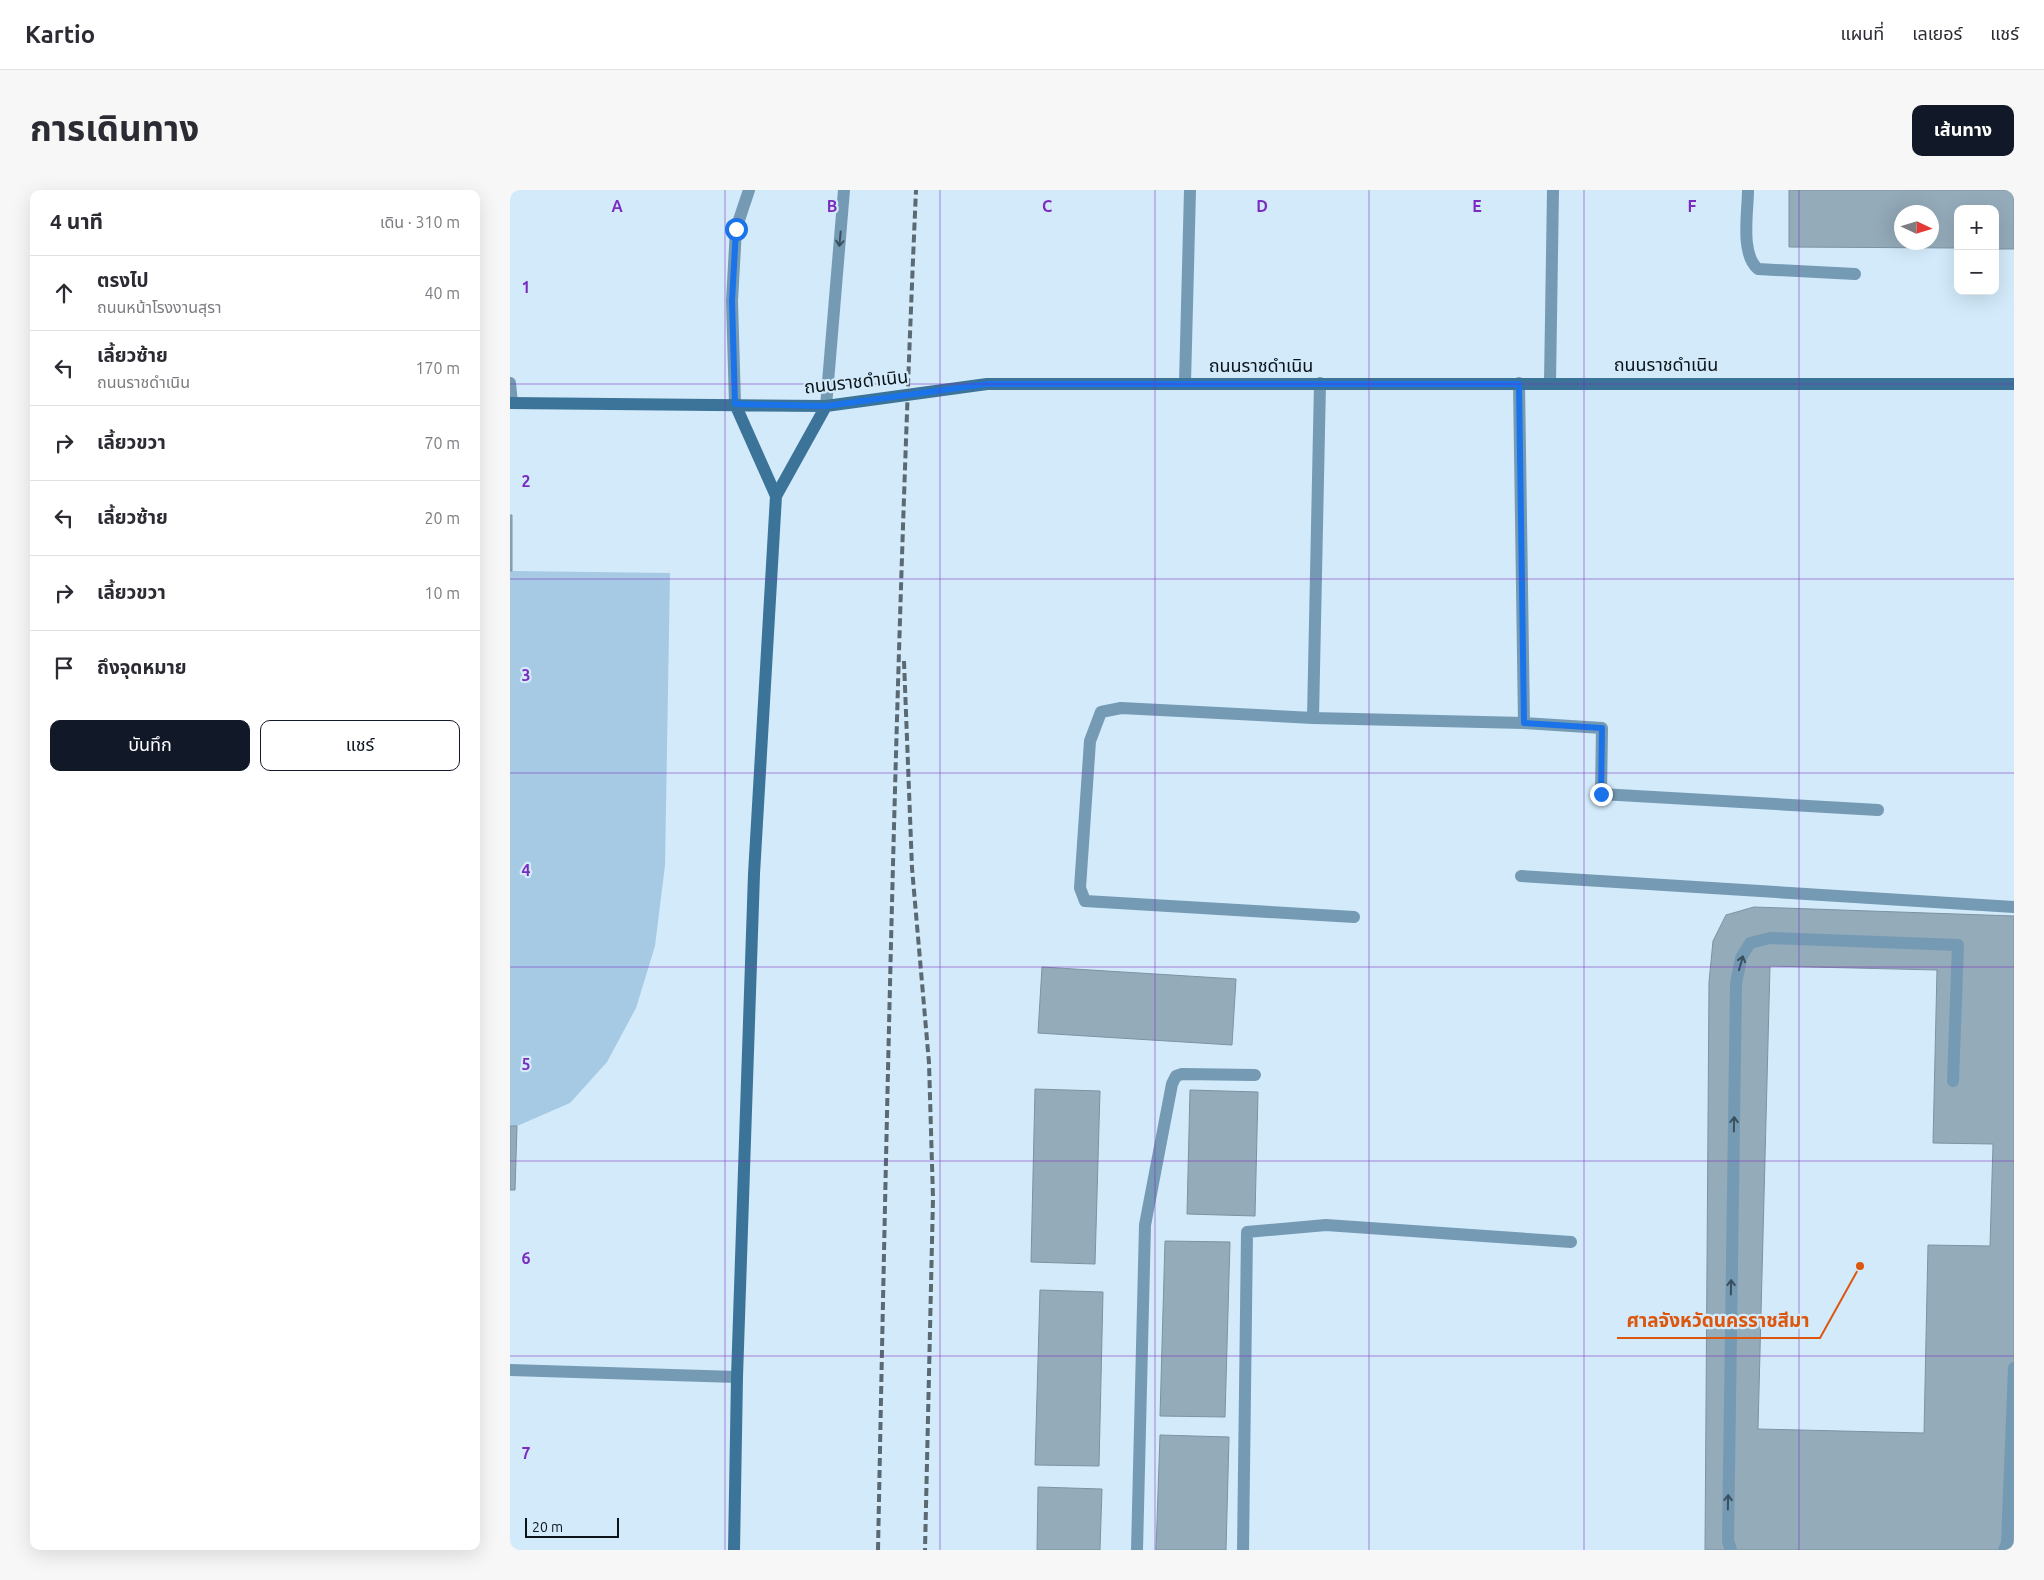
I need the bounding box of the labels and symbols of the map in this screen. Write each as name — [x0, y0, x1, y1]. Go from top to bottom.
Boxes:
text: A — [611, 197, 623, 215]
text: B — [827, 197, 837, 215]
text: C — [1042, 197, 1052, 215]
text: D — [1256, 197, 1268, 215]
text: E — [1472, 197, 1482, 215]
text: F — [1688, 197, 1697, 215]
north arrow — [1894, 205, 1939, 250]
route start — [725, 218, 748, 241]
one-way arrow — [835, 230, 844, 246]
text: 1 — [521, 278, 531, 296]
street label: ถนนราชดำเนิน — [1614, 354, 1718, 374]
street label: ถนนราชดำเนิน — [1209, 355, 1313, 375]
street label: ถนนราชดำเนิน — [803, 366, 909, 396]
text: 2 — [521, 472, 531, 490]
text: 3 — [521, 666, 531, 684]
route end — [1590, 783, 1613, 806]
text: 4 — [521, 861, 531, 879]
one-way arrow — [1736, 955, 1746, 971]
text: 5 — [521, 1055, 531, 1073]
one-way arrow — [1729, 1117, 1739, 1133]
text: 6 — [521, 1249, 531, 1267]
one-way arrow — [1727, 1279, 1736, 1295]
callout: ศาลจังหวัดนครราชสีมา — [1617, 1304, 1820, 1338]
text: ศาลจังหวัดนครราชสีมา — [1626, 1309, 1810, 1331]
text: 7 — [521, 1444, 531, 1462]
one-way arrow — [1724, 1494, 1733, 1510]
scale bar — [525, 1515, 619, 1538]

